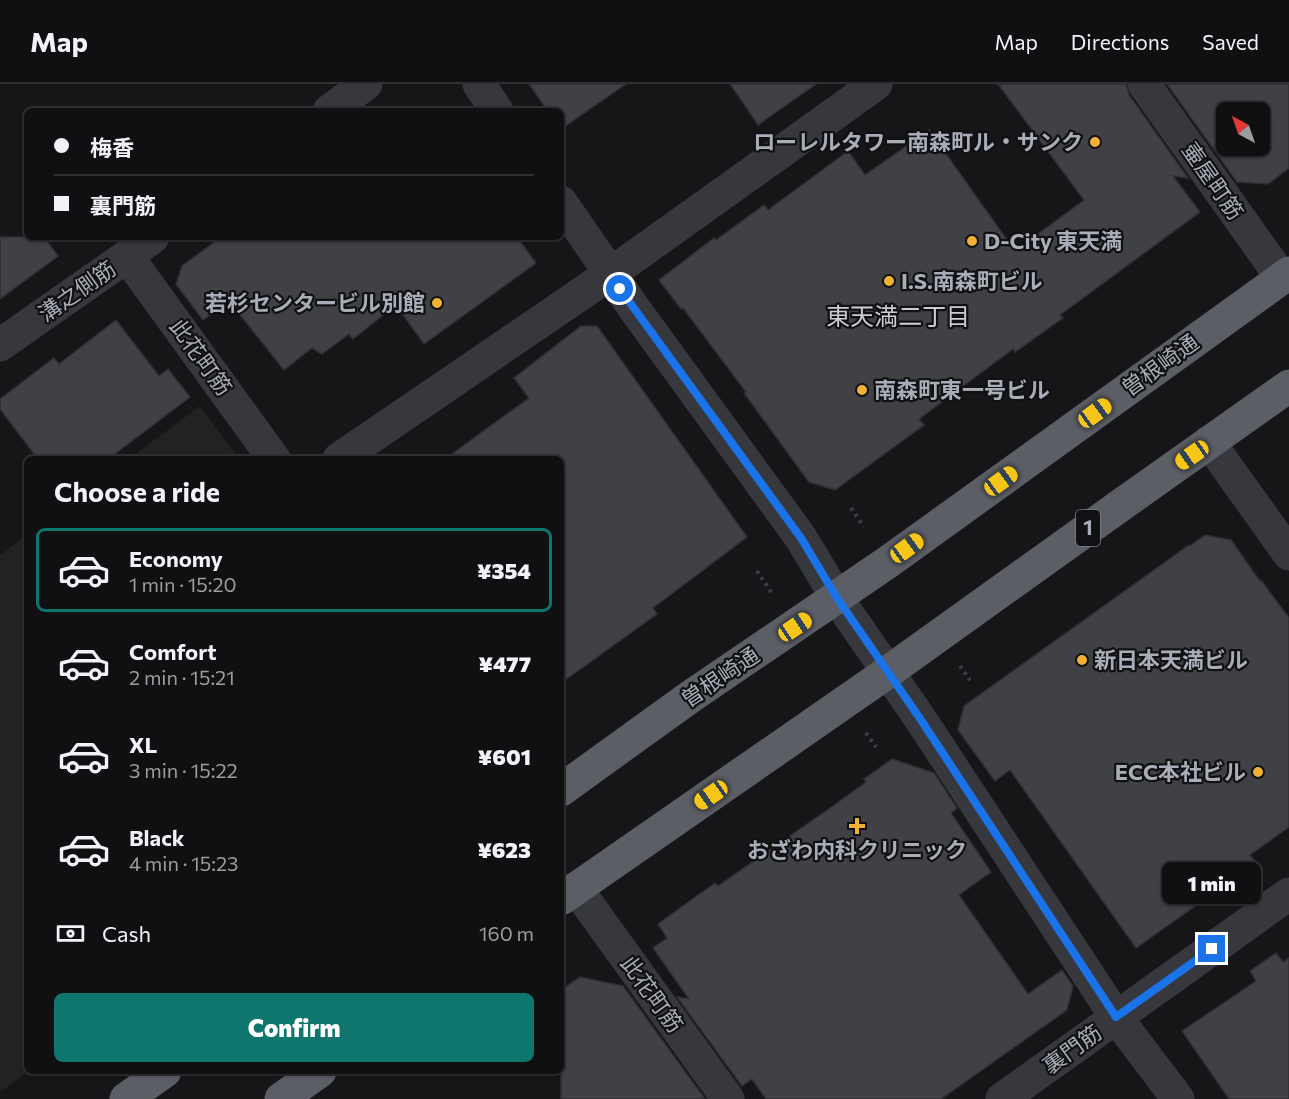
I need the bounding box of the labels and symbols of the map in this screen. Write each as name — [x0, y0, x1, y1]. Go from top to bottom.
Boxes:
north arrow — [1216, 102, 1270, 156]
place label: ローレルタワー南森町ル・サンク — [753, 128, 1083, 155]
marker: ローレルタワー南森町ル・サンク — [1088, 135, 1102, 149]
street label: 壷屋町筋 — [1177, 137, 1250, 225]
place label: D-City 東天満 — [984, 227, 1122, 254]
marker: D-City 東天満 — [965, 234, 979, 248]
street label: 溝之側筋 — [33, 254, 121, 327]
place label: I.S.南森町ビル — [901, 267, 1043, 294]
marker: I.S.南森町ビル — [882, 274, 896, 288]
route start — [606, 275, 633, 302]
place label: 若杉センタービル別館 — [205, 289, 425, 316]
marker: 若杉センタービル別館 — [430, 296, 444, 310]
district label: 東天満二丁目 — [826, 301, 970, 330]
street label: 此花町筋 — [165, 313, 238, 400]
street label: 曽根崎通 — [1116, 328, 1203, 401]
place label: 南森町東一号ビル — [874, 376, 1050, 403]
marker: 南森町東一号ビル — [855, 383, 869, 397]
car — [1075, 395, 1115, 431]
car — [1172, 437, 1212, 473]
car — [981, 463, 1021, 499]
road number: 1 — [1076, 510, 1100, 546]
car — [887, 530, 927, 566]
car — [775, 609, 815, 645]
street label: 曽根崎通 — [676, 641, 764, 712]
place label: 新日本天満ビル — [1094, 646, 1248, 673]
marker: 新日本天満ビル — [1075, 653, 1089, 667]
place label: ECC本社ビル — [1115, 758, 1246, 785]
marker: ECC本社ビル — [1251, 765, 1265, 779]
car — [691, 777, 731, 813]
marker: おざわ内科クリニック — [848, 817, 866, 835]
place label: おざわ内科クリニック — [747, 836, 967, 863]
callout: 1 min — [1162, 862, 1262, 904]
route end — [1198, 935, 1225, 962]
street label: 此花町筋 — [616, 950, 689, 1037]
street label: 裏門筋 — [1037, 1018, 1106, 1079]

